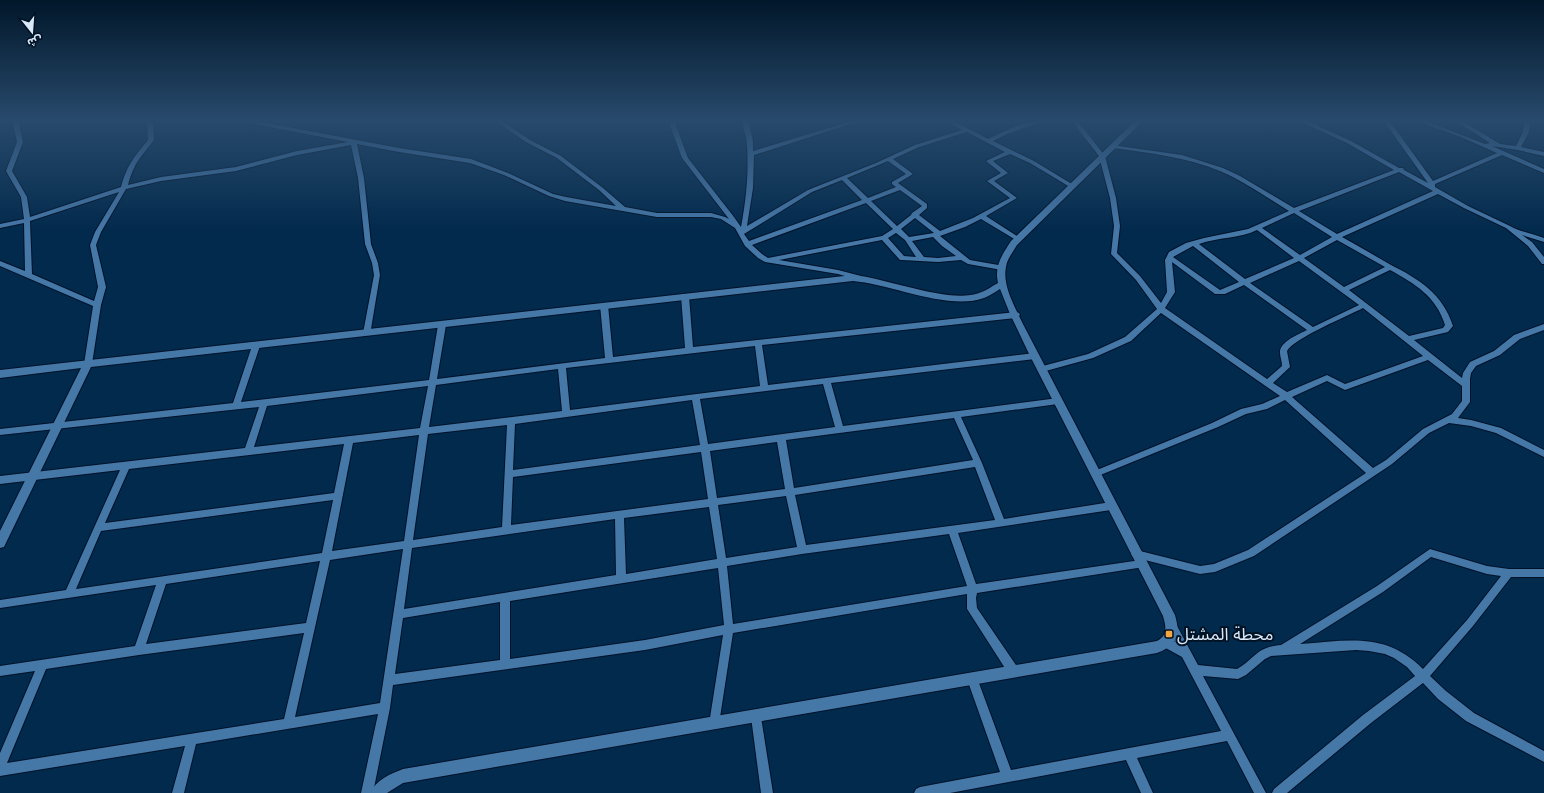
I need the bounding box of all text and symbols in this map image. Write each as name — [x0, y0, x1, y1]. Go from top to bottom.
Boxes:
north arrow — [12, 12, 52, 52]
text: ش — [26, 33, 44, 50]
place label: محطة المشتل — [1177, 625, 1273, 645]
marker: محطة المشتل — [1164, 629, 1174, 639]

